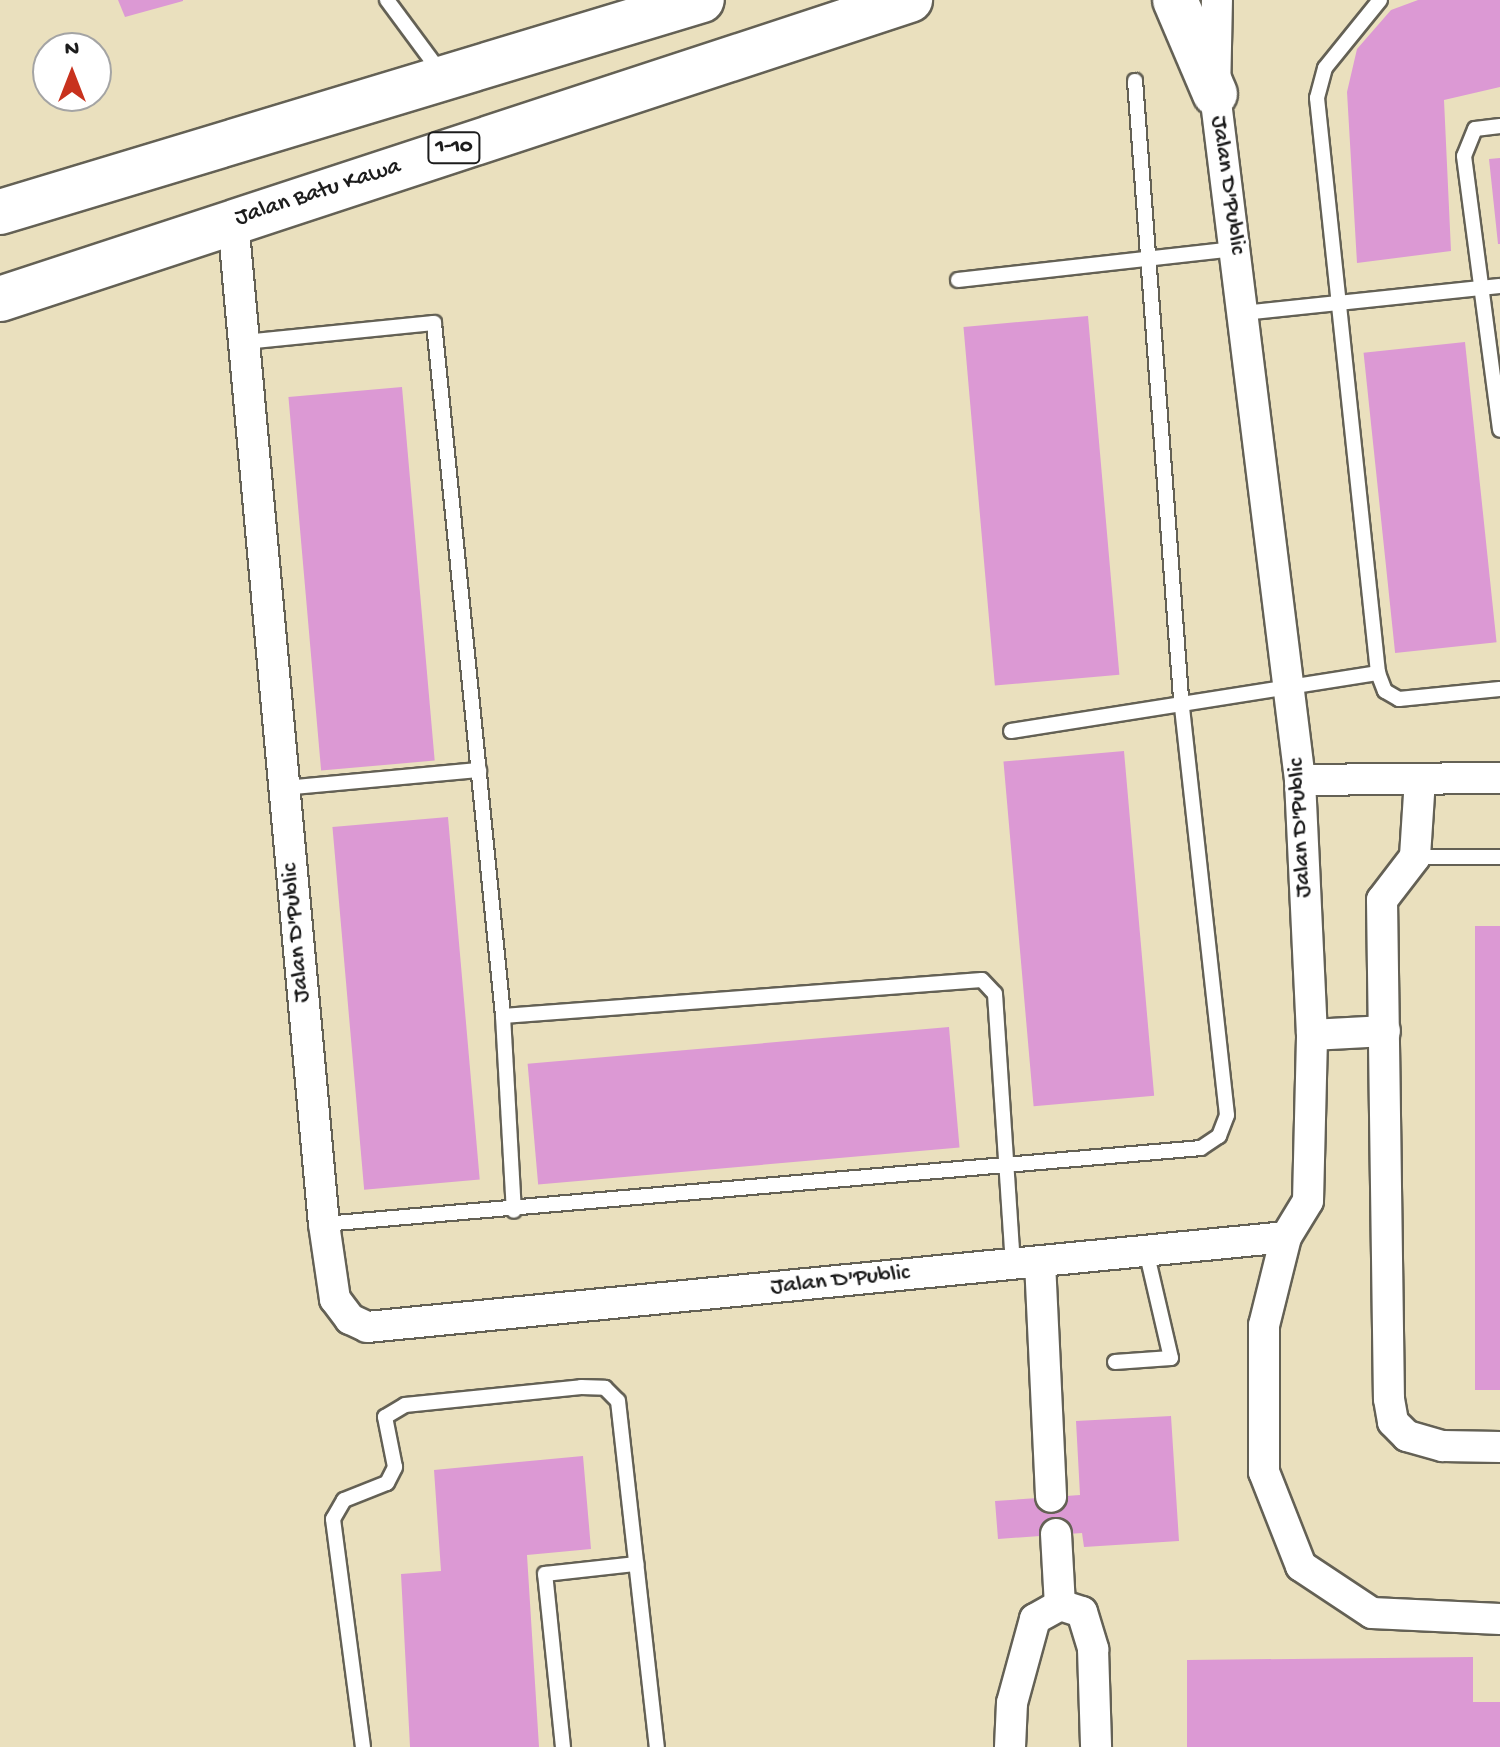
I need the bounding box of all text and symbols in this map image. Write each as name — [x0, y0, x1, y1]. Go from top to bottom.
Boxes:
north arrow — [32, 32, 112, 112]
text: N — [65, 37, 79, 63]
street label: Jalan D'Public — [1203, 114, 1251, 256]
road number: 1-10 — [426, 130, 482, 166]
street label: Jalan Batu Kawa — [232, 153, 404, 233]
street label: Jalan D'Public — [1283, 758, 1319, 898]
street label: Jalan D'Public — [277, 862, 317, 1004]
street label: Jalan D'Public — [769, 1259, 911, 1303]

